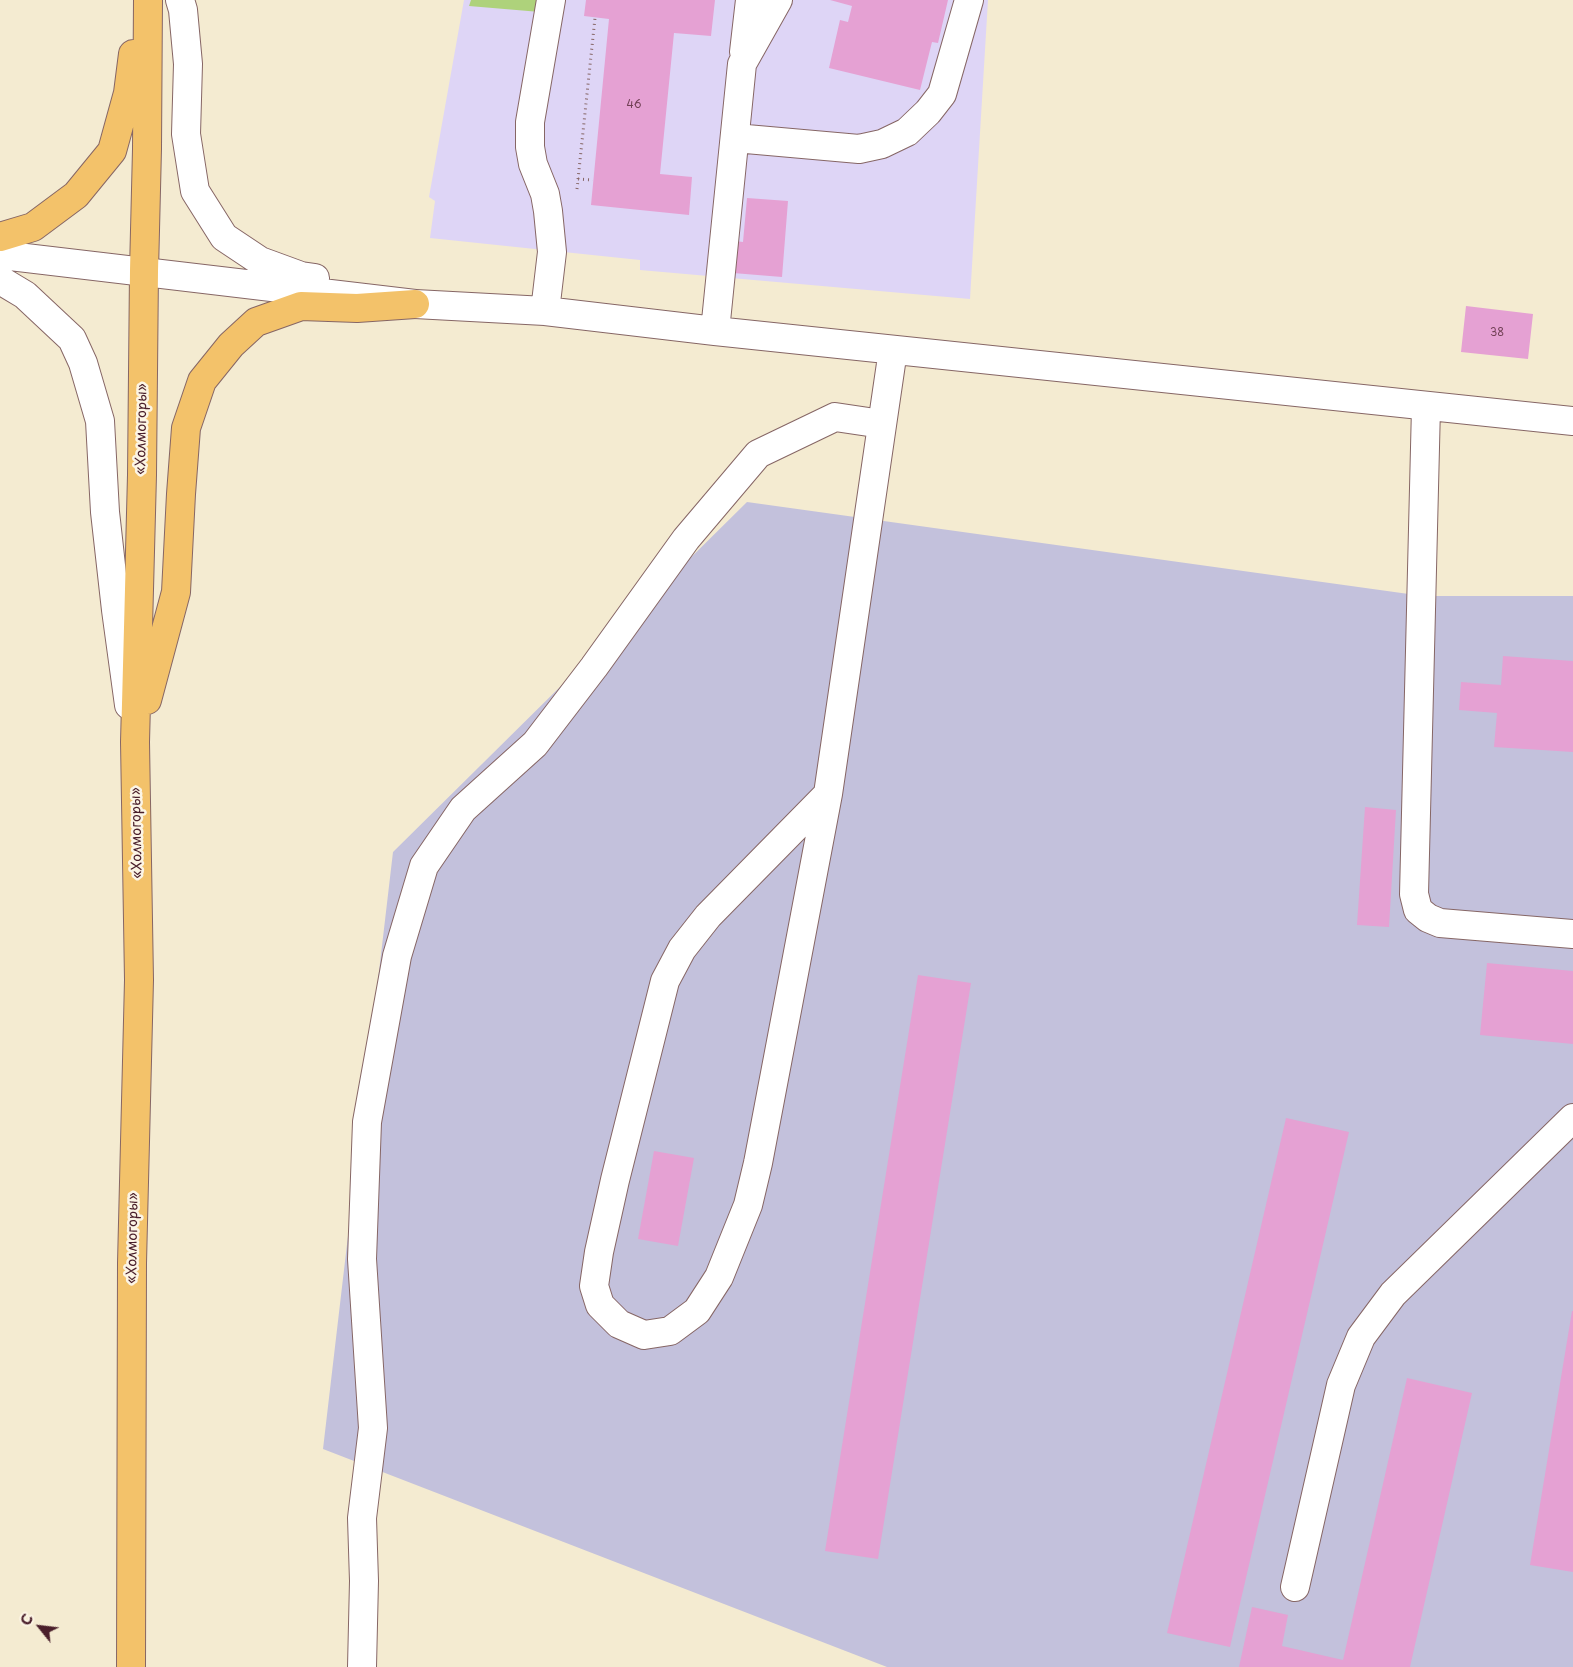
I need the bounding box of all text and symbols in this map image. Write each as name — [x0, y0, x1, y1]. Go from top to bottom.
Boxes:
house number: 46 — [627, 98, 641, 112]
house number: 38 — [1490, 326, 1504, 340]
street label: «Холмогоры» — [133, 383, 151, 475]
street label: «Холмогоры» — [128, 787, 146, 879]
street label: «Холмогоры» — [124, 1192, 142, 1284]
north arrow — [15, 1602, 65, 1652]
text: С — [15, 1610, 38, 1629]

